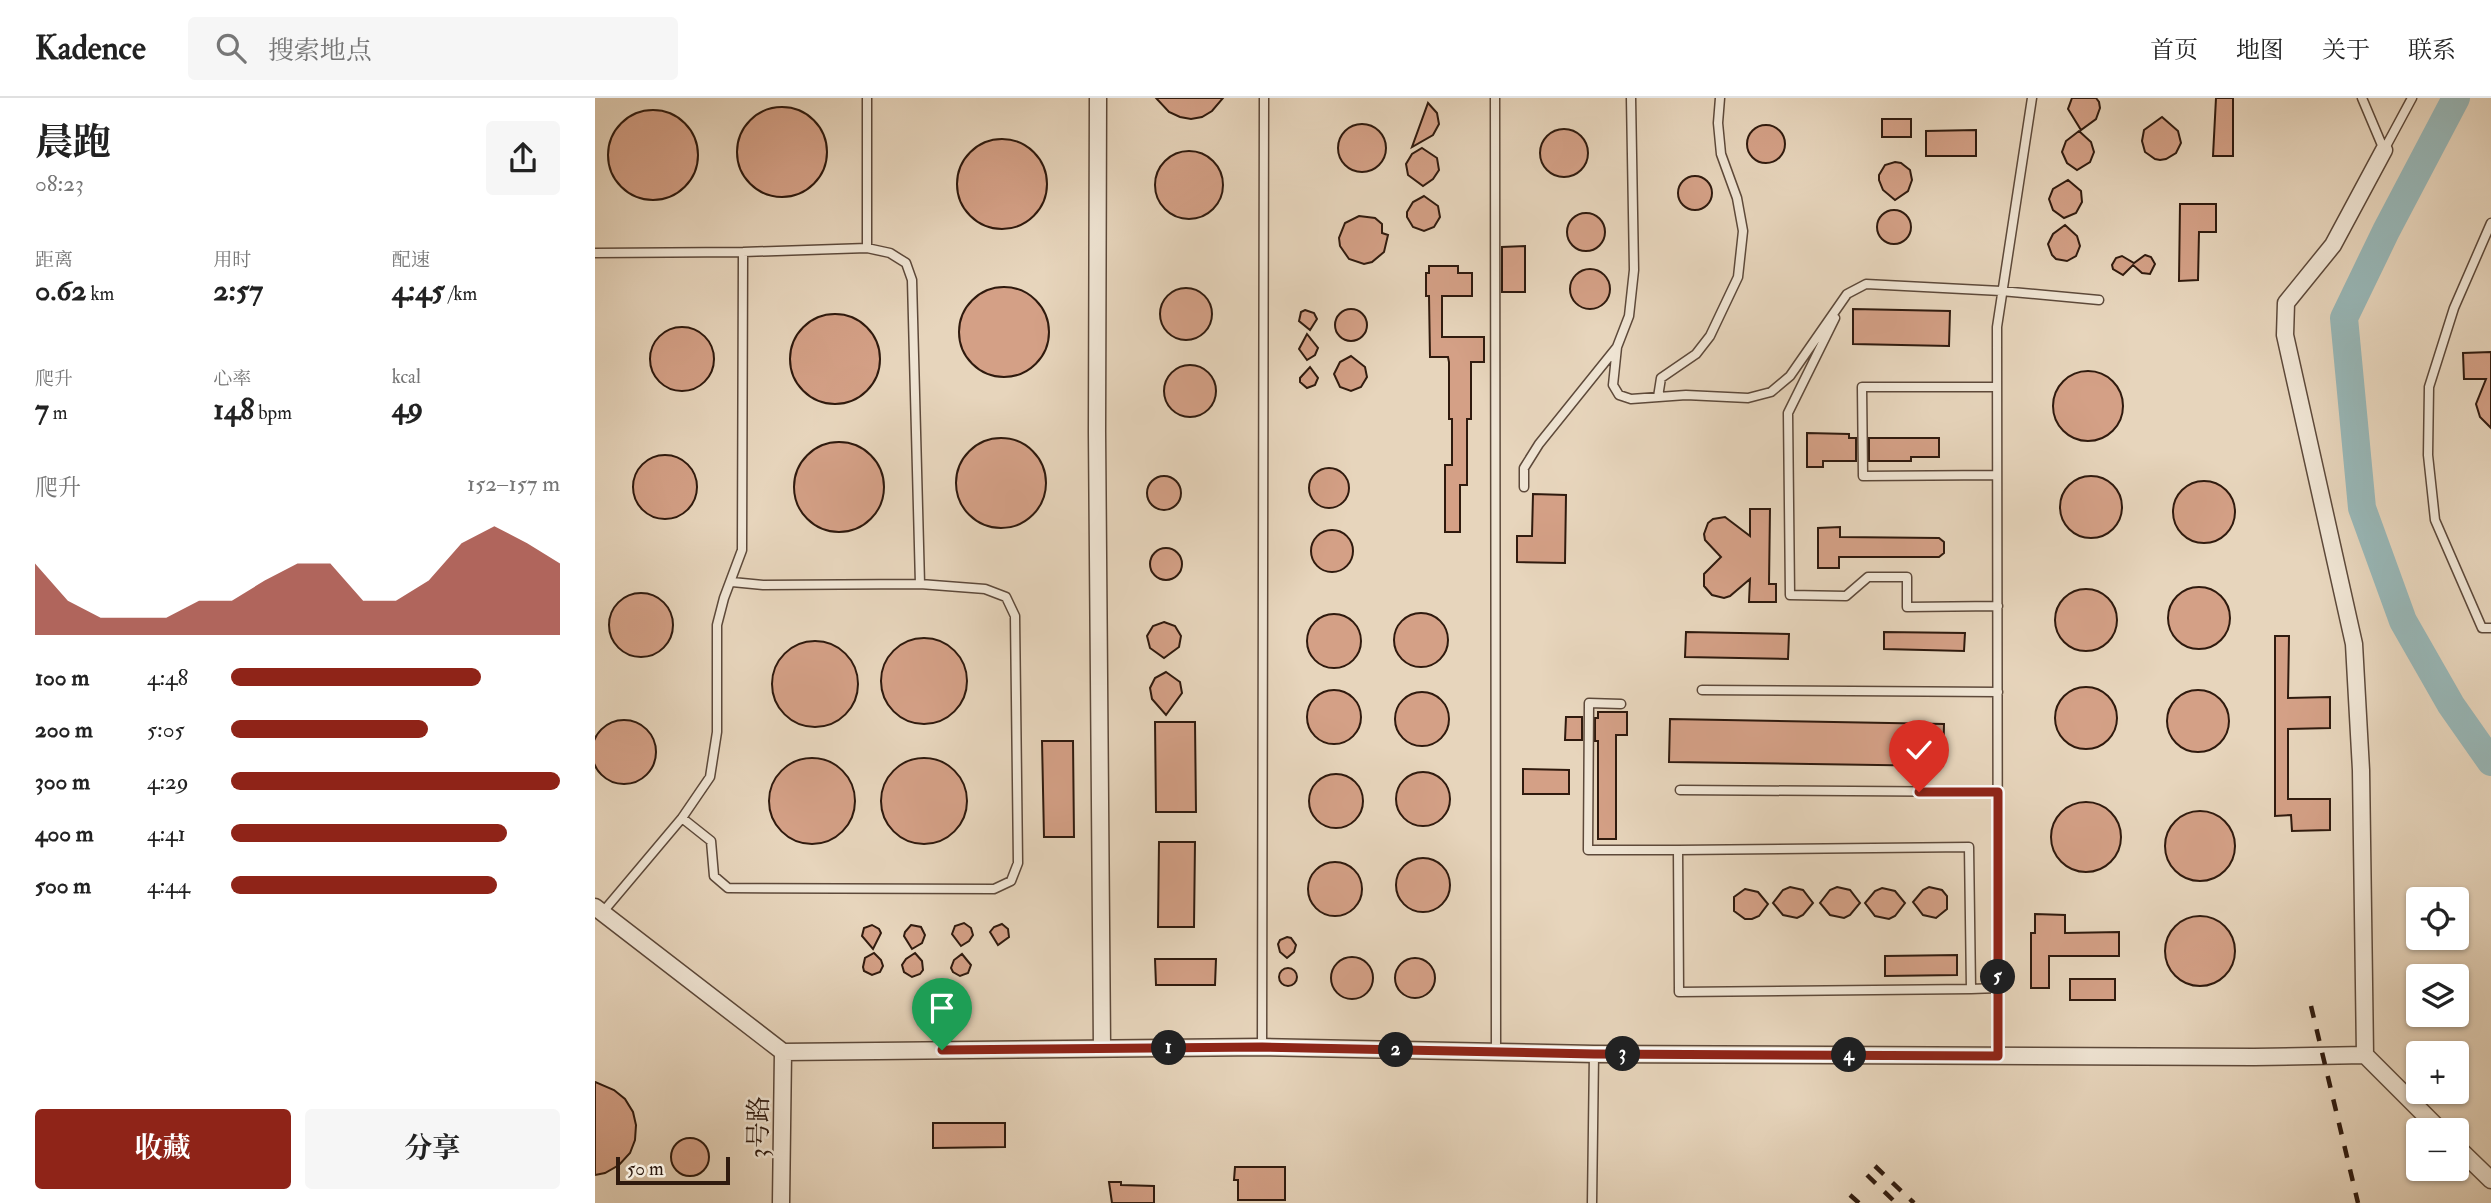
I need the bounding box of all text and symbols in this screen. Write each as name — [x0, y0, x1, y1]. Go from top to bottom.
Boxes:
search box — [188, 17, 678, 80]
text: Kadence — [35, 28, 146, 69]
icon: search — [212, 29, 250, 67]
text: 搜索地点 — [268, 35, 372, 67]
text: 首页 — [2150, 35, 2198, 66]
text: 地图 — [2236, 35, 2284, 66]
text: 关于 — [2322, 35, 2370, 66]
text: 联系 — [2408, 35, 2456, 66]
text: 晨跑 — [35, 119, 111, 167]
button: share — [486, 121, 560, 195]
text: 08:23 — [35, 169, 84, 198]
text: 距离 — [35, 248, 73, 272]
text: 用时 — [213, 248, 251, 272]
text: 配速 — [392, 248, 430, 272]
text: 0.62 — [35, 272, 87, 309]
text: 2:57 — [213, 272, 263, 309]
text: 4:45 — [392, 272, 445, 309]
text: km — [87, 282, 114, 306]
text: /km — [445, 282, 477, 306]
text: kcal — [392, 365, 421, 389]
text: 爬升 — [35, 367, 73, 391]
text: 心率 — [213, 367, 251, 391]
text: 49 — [392, 389, 423, 426]
text: 7 — [35, 391, 49, 428]
text: 148 — [213, 391, 254, 428]
text: m — [49, 401, 68, 425]
text: bpm — [254, 401, 292, 425]
text: 152–157 m — [467, 469, 560, 498]
text: 爬升 — [35, 473, 81, 502]
text: 100 m — [35, 663, 89, 692]
text: 4:48 — [147, 663, 188, 692]
text: 200 m — [35, 715, 93, 744]
text: 5:05 — [147, 715, 185, 744]
pin — [1889, 720, 1949, 792]
icon: check — [1900, 731, 1938, 769]
text: 300 m — [35, 767, 90, 796]
text: 4:29 — [147, 767, 189, 796]
text: 400 m — [35, 819, 94, 848]
text: 4:41 — [147, 819, 186, 848]
text: 500 m — [35, 871, 91, 900]
text: 4:44 — [147, 871, 190, 900]
map controls — [2406, 887, 2469, 1181]
button: locate — [2406, 887, 2469, 950]
pin: 5 — [1981, 960, 2015, 994]
text: 5 — [1993, 964, 2002, 988]
button: layers — [2406, 964, 2469, 1027]
pin — [912, 978, 972, 1050]
icon: arrive — [923, 989, 961, 1027]
pin: 1 — [1151, 1030, 1187, 1066]
pin: 2 — [1379, 1032, 1413, 1068]
text: 1 — [1165, 1035, 1172, 1059]
text: 2 — [1391, 1037, 1400, 1061]
pin: 3 — [1605, 1037, 1641, 1072]
pin: 4 — [1831, 1038, 1867, 1072]
text: 3 — [1619, 1041, 1626, 1065]
button: + — [2406, 1041, 2469, 1104]
text: 4 — [1843, 1042, 1854, 1066]
street label: 3号路 — [742, 1096, 776, 1158]
button: 收藏 — [35, 1109, 291, 1189]
button: 分享 — [305, 1109, 560, 1189]
button: − — [2406, 1118, 2469, 1181]
scale bar — [616, 1154, 730, 1186]
text: 50 m — [627, 1157, 664, 1181]

